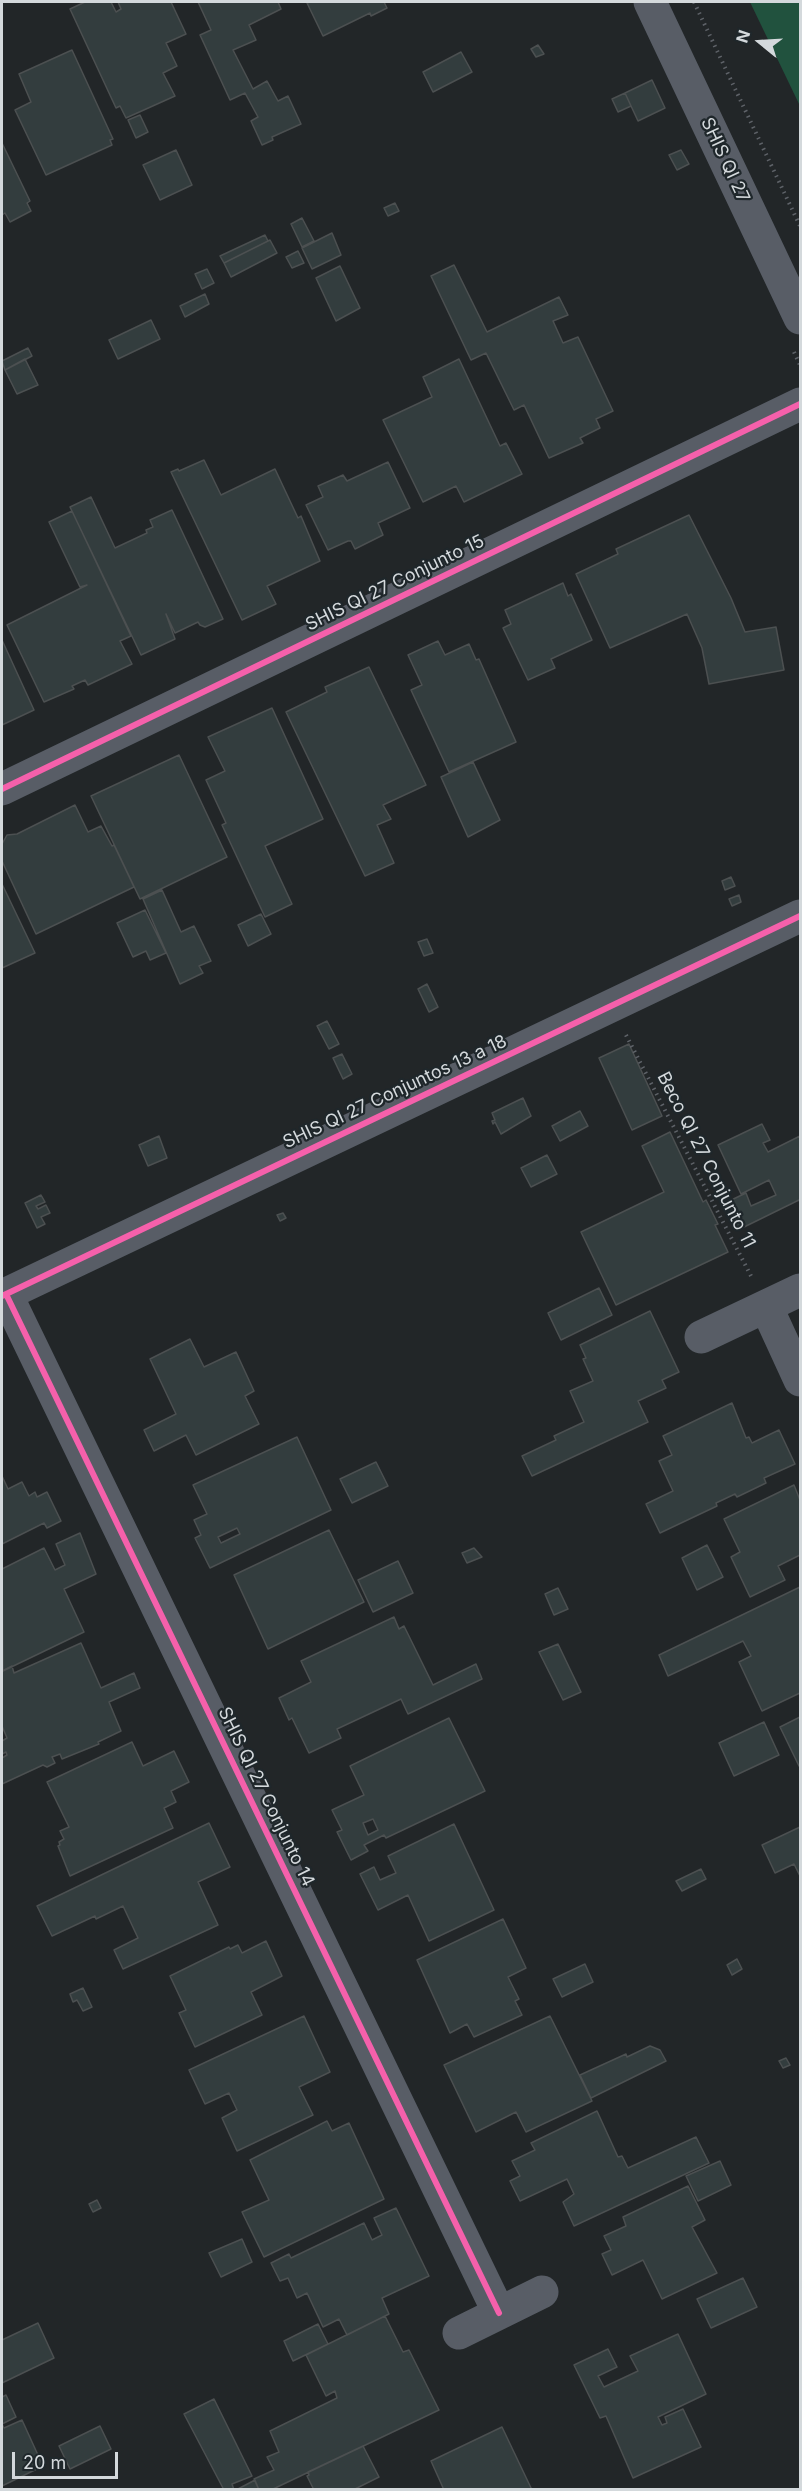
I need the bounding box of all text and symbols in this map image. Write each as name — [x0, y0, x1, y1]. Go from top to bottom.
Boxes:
north arrow — [730, 12, 790, 72]
text: N — [731, 28, 754, 45]
street label: SHIS QI 27 — [696, 114, 754, 206]
street label: SHIS QI 27 Conjunto 15 — [302, 530, 488, 636]
street label: SHIS QI 27 Conjuntos 13 a 18 — [280, 1031, 510, 1153]
street label: Beco QI 27 Conjunto 11 — [652, 1068, 760, 1252]
street label: SHIS QI 27 Conjunto 14 — [213, 1704, 319, 1890]
scale bar — [15, 2440, 122, 2478]
text: 20 m — [23, 2452, 66, 2473]

